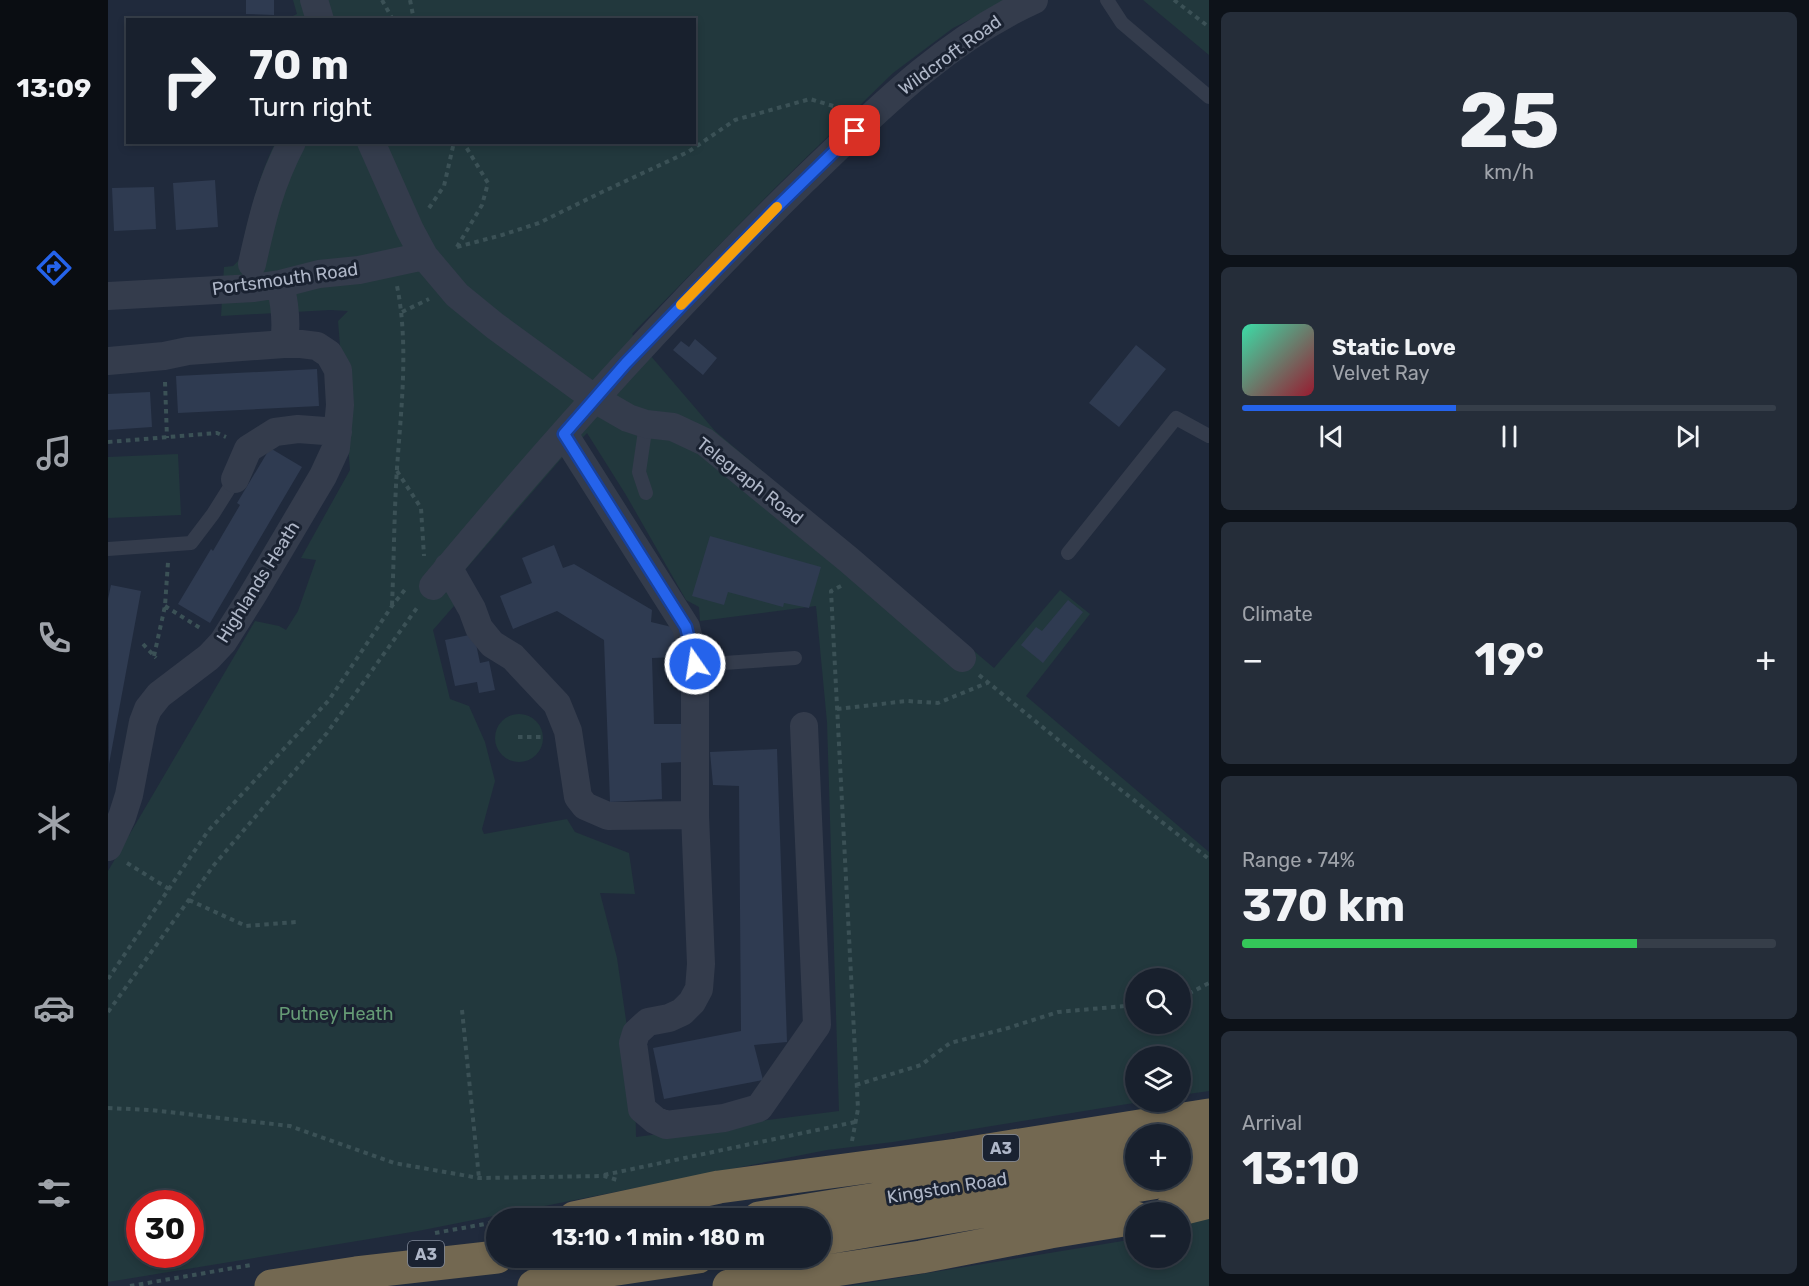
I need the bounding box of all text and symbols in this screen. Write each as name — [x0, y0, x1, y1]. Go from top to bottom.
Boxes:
street label: Wildcroft Road — [894, 10, 1006, 100]
text: 70 m — [249, 40, 349, 90]
icon: right — [150, 42, 228, 120]
text: 13:09 — [17, 72, 91, 104]
text: 25 — [1458, 74, 1560, 167]
text: Turn right — [249, 91, 372, 123]
pin — [829, 105, 880, 156]
icon: arrive — [838, 114, 871, 147]
text: km/h — [1484, 160, 1534, 184]
icon: directions — [33, 247, 75, 289]
street label: Portsmouth Road — [211, 258, 359, 300]
text: Static Love — [1332, 334, 1456, 361]
text: Velvet Ray — [1332, 361, 1430, 385]
icon: previous — [1315, 420, 1348, 453]
icon: pause — [1493, 420, 1526, 453]
icon: next — [1671, 420, 1704, 453]
icon: music — [33, 432, 75, 474]
street label: Telegraph Road — [692, 433, 808, 529]
street label: Highlands Heath — [212, 517, 304, 647]
text: Climate — [1242, 602, 1313, 626]
icon: phone — [33, 617, 75, 659]
position arrow — [663, 632, 727, 696]
text: 19° — [1475, 633, 1544, 686]
text: − — [1242, 640, 1263, 679]
text: + — [1755, 640, 1776, 679]
icon: climate — [33, 802, 75, 844]
text: Range · 74% — [1242, 848, 1355, 872]
text: 370 km — [1242, 879, 1405, 932]
map controls — [1125, 968, 1191, 1268]
button: search — [1125, 968, 1191, 1034]
icon: car — [33, 987, 75, 1029]
park label: Putney Heath — [279, 1003, 393, 1025]
button: layers — [1125, 1046, 1191, 1112]
text: Arrival — [1242, 1111, 1302, 1135]
button: + — [1125, 1124, 1191, 1190]
road number: A3 — [983, 1135, 1019, 1161]
text: 13:10 — [1242, 1142, 1360, 1195]
street label: Kingston Road — [885, 1168, 1009, 1208]
icon: filters — [33, 1172, 75, 1214]
speed limit sign: 30 — [126, 1190, 204, 1268]
button: − — [1125, 1202, 1191, 1268]
text: 13:10 · 1 min · 180 m — [552, 1224, 765, 1251]
road number: A3 — [408, 1241, 444, 1267]

